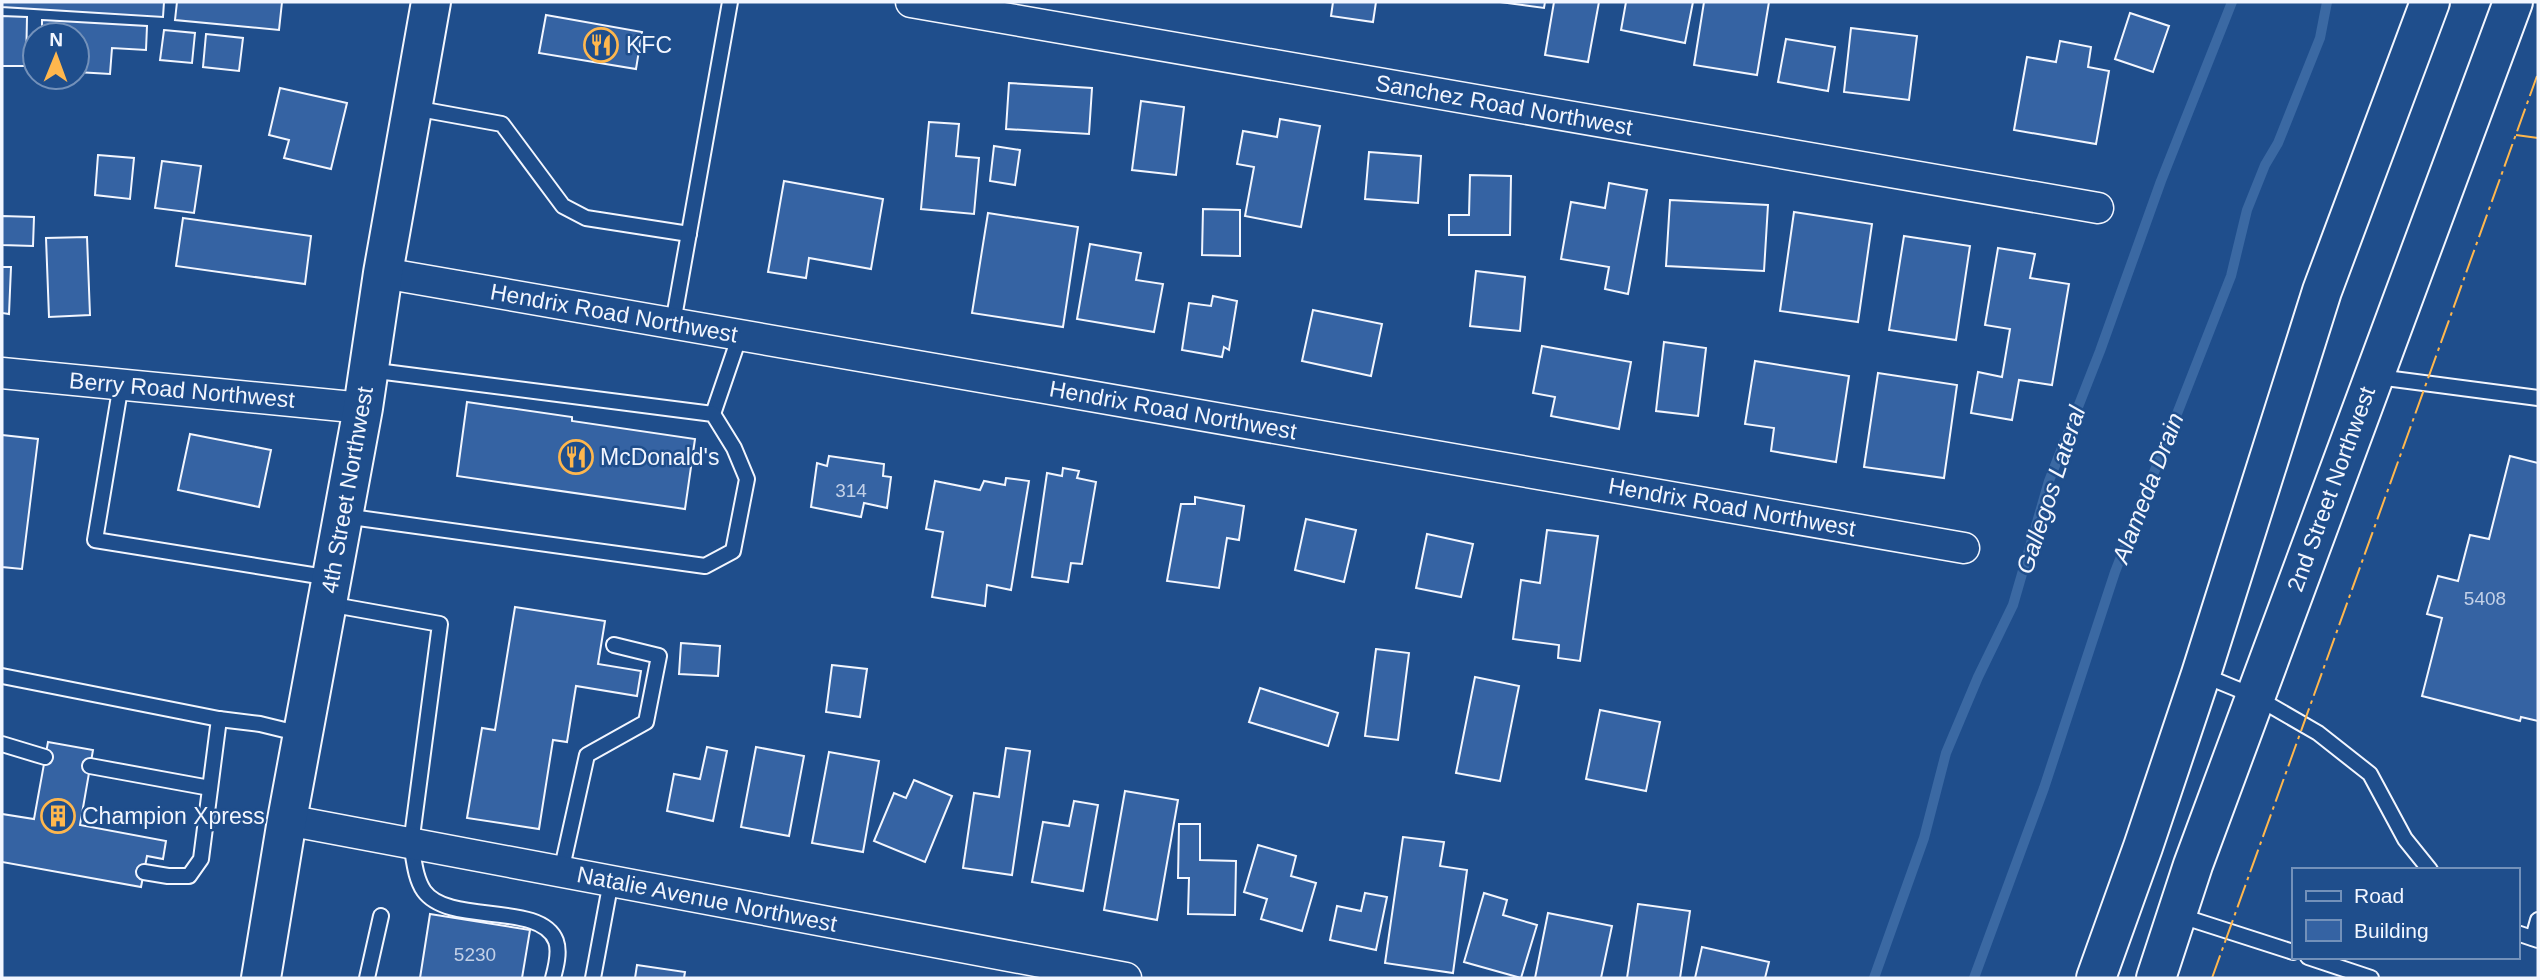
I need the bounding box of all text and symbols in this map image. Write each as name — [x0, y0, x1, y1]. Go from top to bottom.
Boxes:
north arrow — [21, 21, 91, 91]
restaurant icon: KFC — [582, 26, 620, 64]
text: N — [49, 29, 63, 50]
place label: KFC — [626, 32, 672, 58]
street label: Sanchez Road Northwest — [1373, 70, 1635, 141]
street label: Hendrix Road Northwest — [488, 278, 740, 348]
street label: Berry Road Northwest — [68, 367, 296, 413]
street label: Hendrix Road Northwest — [1047, 375, 1299, 445]
street label: 2nd Street Northwest — [2282, 382, 2380, 595]
street label: 4th Street Northwest — [316, 384, 378, 595]
water label: Gallegos Lateral — [2011, 402, 2091, 577]
water label: Alameda Drain — [2106, 409, 2189, 569]
restaurant icon: McDonald's — [557, 438, 595, 476]
place label: McDonald's — [600, 444, 719, 470]
street label: Hendrix Road Northwest — [1606, 472, 1858, 542]
house number: 314 — [835, 480, 867, 501]
house number: 5408 — [2464, 588, 2506, 609]
building icon: Champion Xpress — [39, 797, 77, 835]
place label: Champion Xpress — [82, 803, 265, 829]
street label: Natalie Avenue Northwest — [575, 861, 840, 937]
legend — [2292, 868, 2519, 959]
text: Road — [2354, 884, 2404, 907]
text: Building — [2354, 919, 2429, 942]
house number: 5230 — [454, 944, 496, 965]

